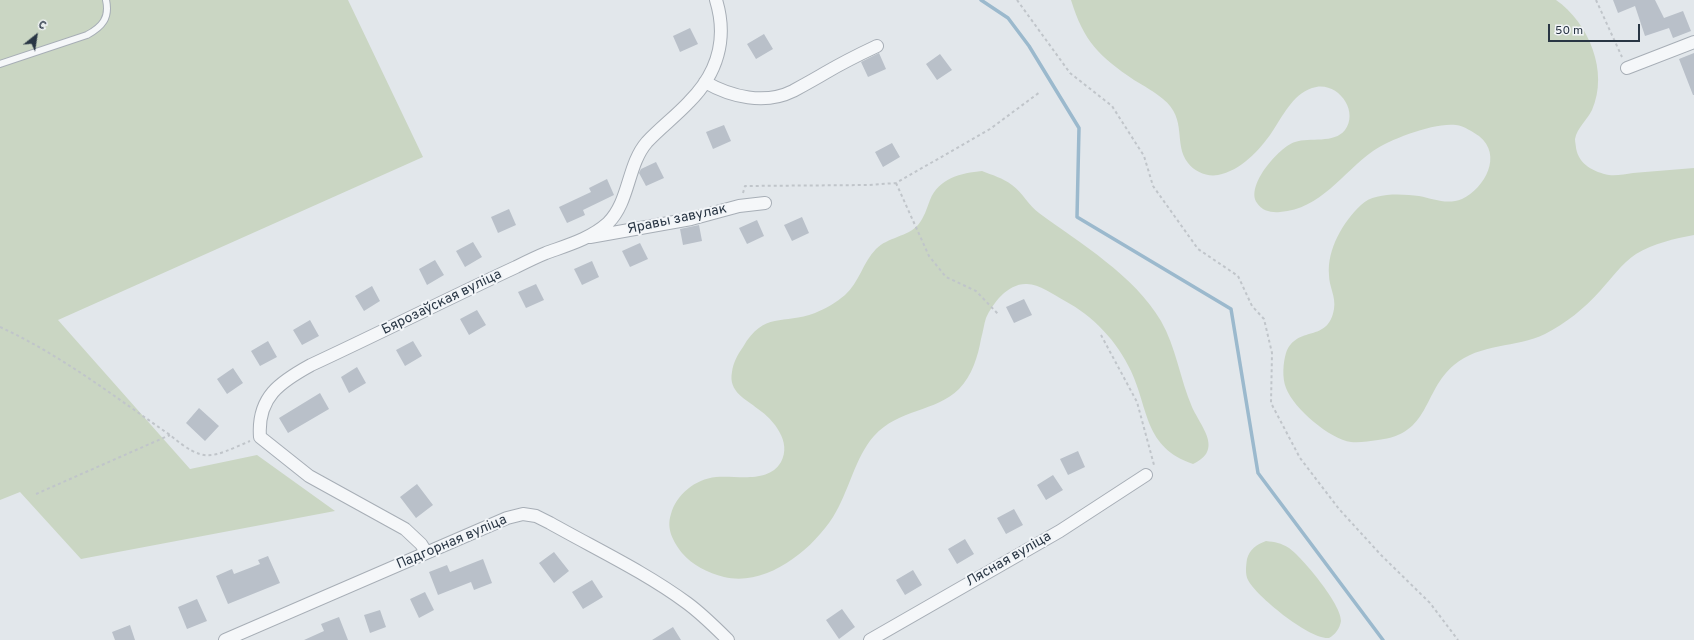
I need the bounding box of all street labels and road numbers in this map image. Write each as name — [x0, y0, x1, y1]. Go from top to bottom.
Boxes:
street label: Яравы завулак — [626, 201, 728, 239]
street label: Бярозаўская вуліца — [379, 267, 505, 339]
street label: Падгорная вуліца — [394, 512, 510, 574]
street label: Лясная вуліца — [963, 529, 1055, 591]

